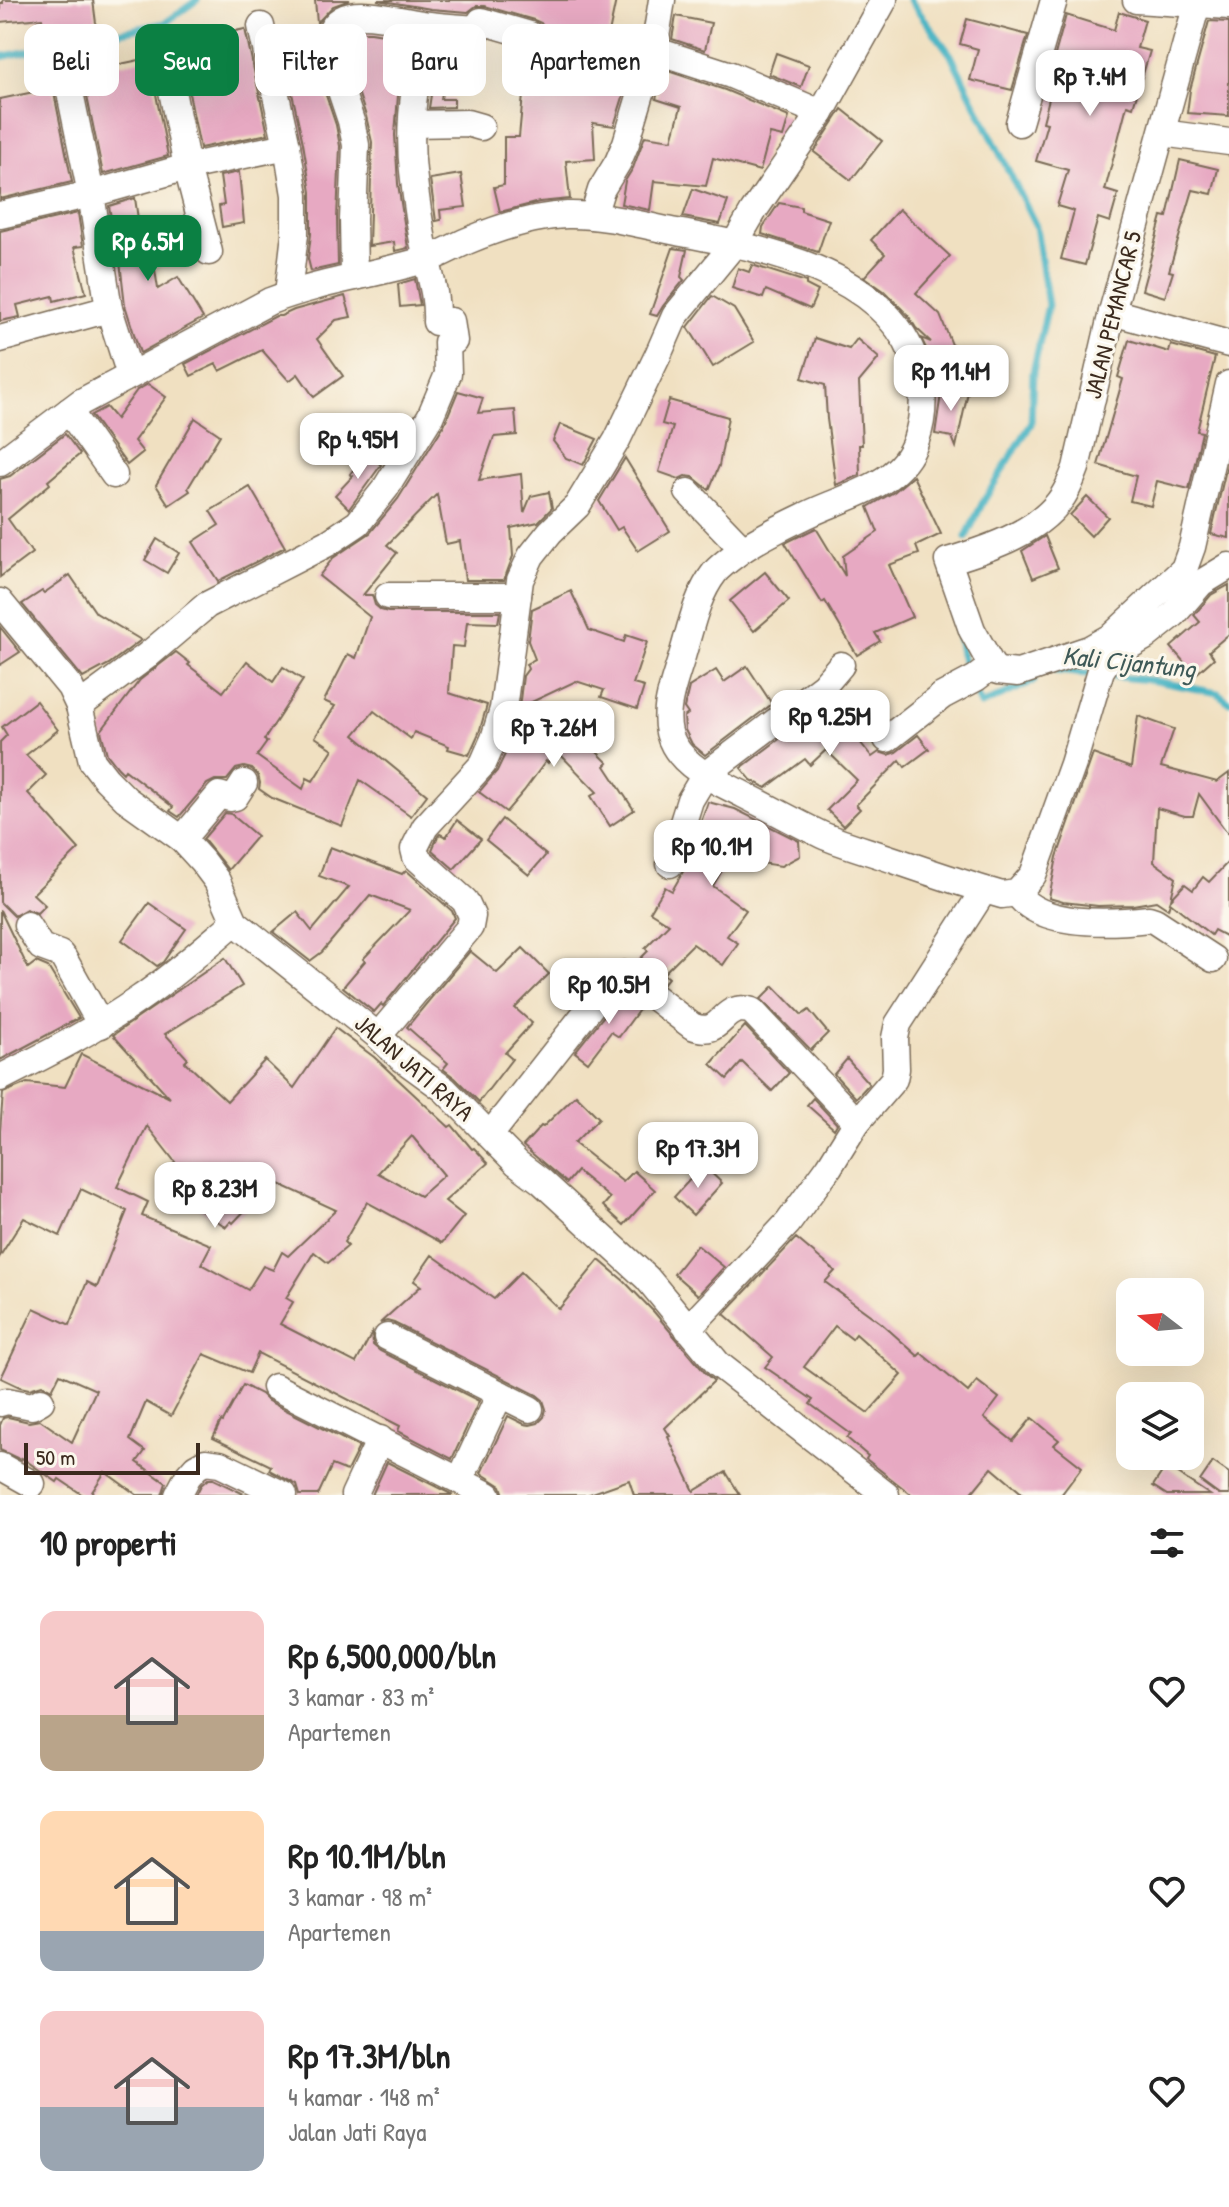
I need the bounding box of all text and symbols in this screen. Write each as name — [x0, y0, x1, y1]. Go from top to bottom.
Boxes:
chip: Beli — [24, 24, 119, 96]
chip: Sewa — [135, 24, 239, 96]
chip: Filter — [255, 24, 367, 96]
chip: Baru — [383, 24, 486, 96]
chip: Apartemen — [502, 24, 669, 96]
pin: Rp 7.4M — [1016, 50, 1164, 118]
text: Rp 7.4M — [1054, 58, 1126, 93]
pin: Rp 6.5M — [74, 215, 222, 283]
text: Rp 6.5M — [112, 223, 184, 258]
street label: JALAN PEMANCAR 5 — [1076, 228, 1148, 402]
pin: Rp 11.4M — [868, 345, 1034, 413]
text: Rp 11.4M — [912, 353, 990, 388]
pin: Rp 4.95M — [275, 413, 441, 481]
text: Rp 4.95M — [318, 421, 398, 456]
water label: Kali Cijantung — [1061, 637, 1199, 687]
pin: Rp 9.25M — [747, 690, 913, 758]
text: Rp 9.25M — [789, 698, 871, 733]
pin: Rp 7.26M — [471, 701, 637, 769]
text: Rp 7.26M — [511, 709, 597, 744]
pin: Rp 10.1M — [629, 820, 795, 888]
text: Rp 10.1M — [672, 828, 752, 863]
pin: Rp 10.5M — [526, 958, 692, 1026]
text: Rp 10.5M — [568, 966, 650, 1001]
street label: JALAN JATI RAYA — [349, 1007, 481, 1128]
pin: Rp 17.3M — [615, 1122, 781, 1190]
text: Rp 17.3M — [656, 1130, 740, 1165]
pin: Rp 8.23M — [132, 1162, 298, 1230]
text: Rp 8.23M — [172, 1170, 258, 1205]
north arrow — [1116, 1278, 1204, 1366]
map controls — [1116, 1278, 1204, 1470]
button: layers — [1116, 1382, 1204, 1470]
scale bar — [24, 1439, 200, 1475]
text: 50 m — [36, 1442, 75, 1472]
text: 10 properti — [40, 1520, 177, 1566]
icon: filters — [1145, 1521, 1189, 1565]
text: Rp 6,500,000/bln — [288, 1633, 496, 1679]
icon: home — [104, 1643, 200, 1739]
icon: heart — [1145, 1669, 1189, 1713]
text: 3 kamar · 83 m² — [288, 1679, 434, 1714]
text: Apartemen — [288, 1714, 391, 1749]
text: Rp 10.1M/bln — [288, 1833, 446, 1879]
icon: home — [104, 1843, 200, 1939]
icon: heart — [1145, 1869, 1189, 1913]
text: 3 kamar · 98 m² — [288, 1879, 432, 1914]
text: Apartemen — [288, 1914, 391, 1949]
text: Rp 17.3M/bln — [288, 2033, 451, 2079]
icon: home — [104, 2043, 200, 2139]
icon: heart — [1145, 2069, 1189, 2113]
text: 4 kamar · 148 m² — [288, 2079, 440, 2114]
text: Jalan Jati Raya — [288, 2114, 426, 2149]

